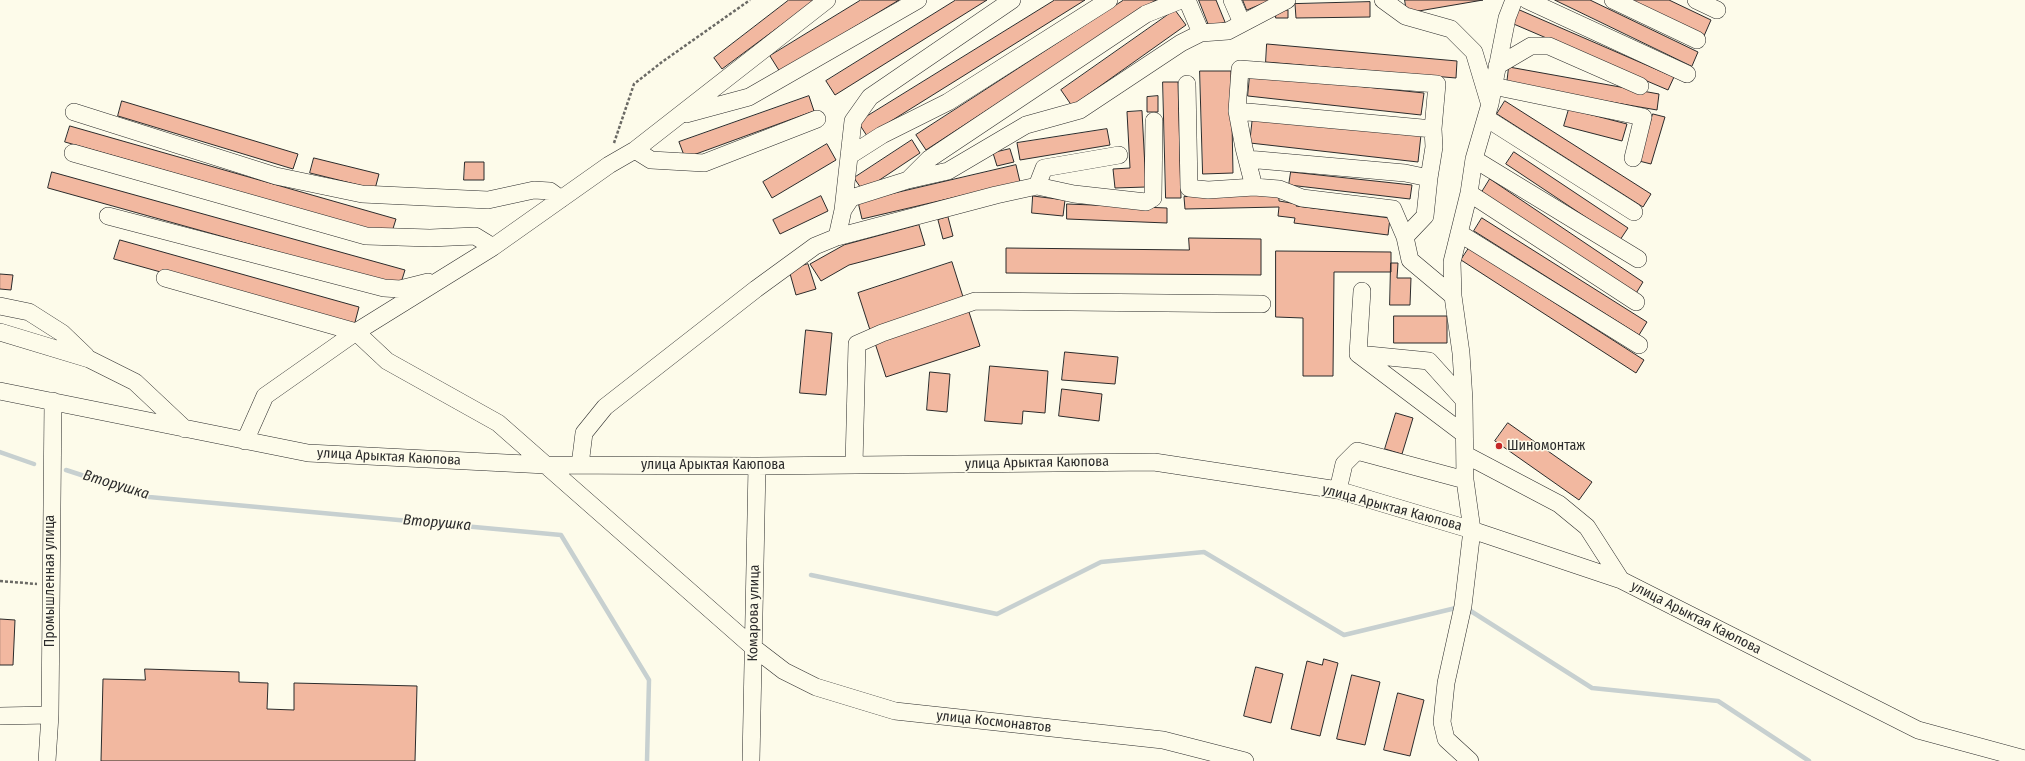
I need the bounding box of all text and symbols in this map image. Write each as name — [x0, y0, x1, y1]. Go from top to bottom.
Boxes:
place label: Шиномонтаж — [1507, 438, 1585, 454]
marker: Шиномонтаж — [1494, 441, 1504, 451]
street label: улица Арыктая Каюпова — [317, 445, 461, 469]
street label: улица Арыктая Каюпова — [965, 453, 1109, 473]
street label: улица Арыктая Каюпова — [641, 457, 785, 473]
water label: Вторушка — [81, 466, 151, 504]
street label: улица Арыктая Каюпова — [1320, 481, 1464, 535]
water label: Вторушка — [402, 511, 472, 535]
street label: Промышленная улица — [42, 515, 58, 647]
street label: Комарова улица — [745, 564, 763, 662]
street label: улица Арыктая Каюпова — [1628, 578, 1764, 658]
street label: улица Космонавтов — [936, 708, 1052, 736]

